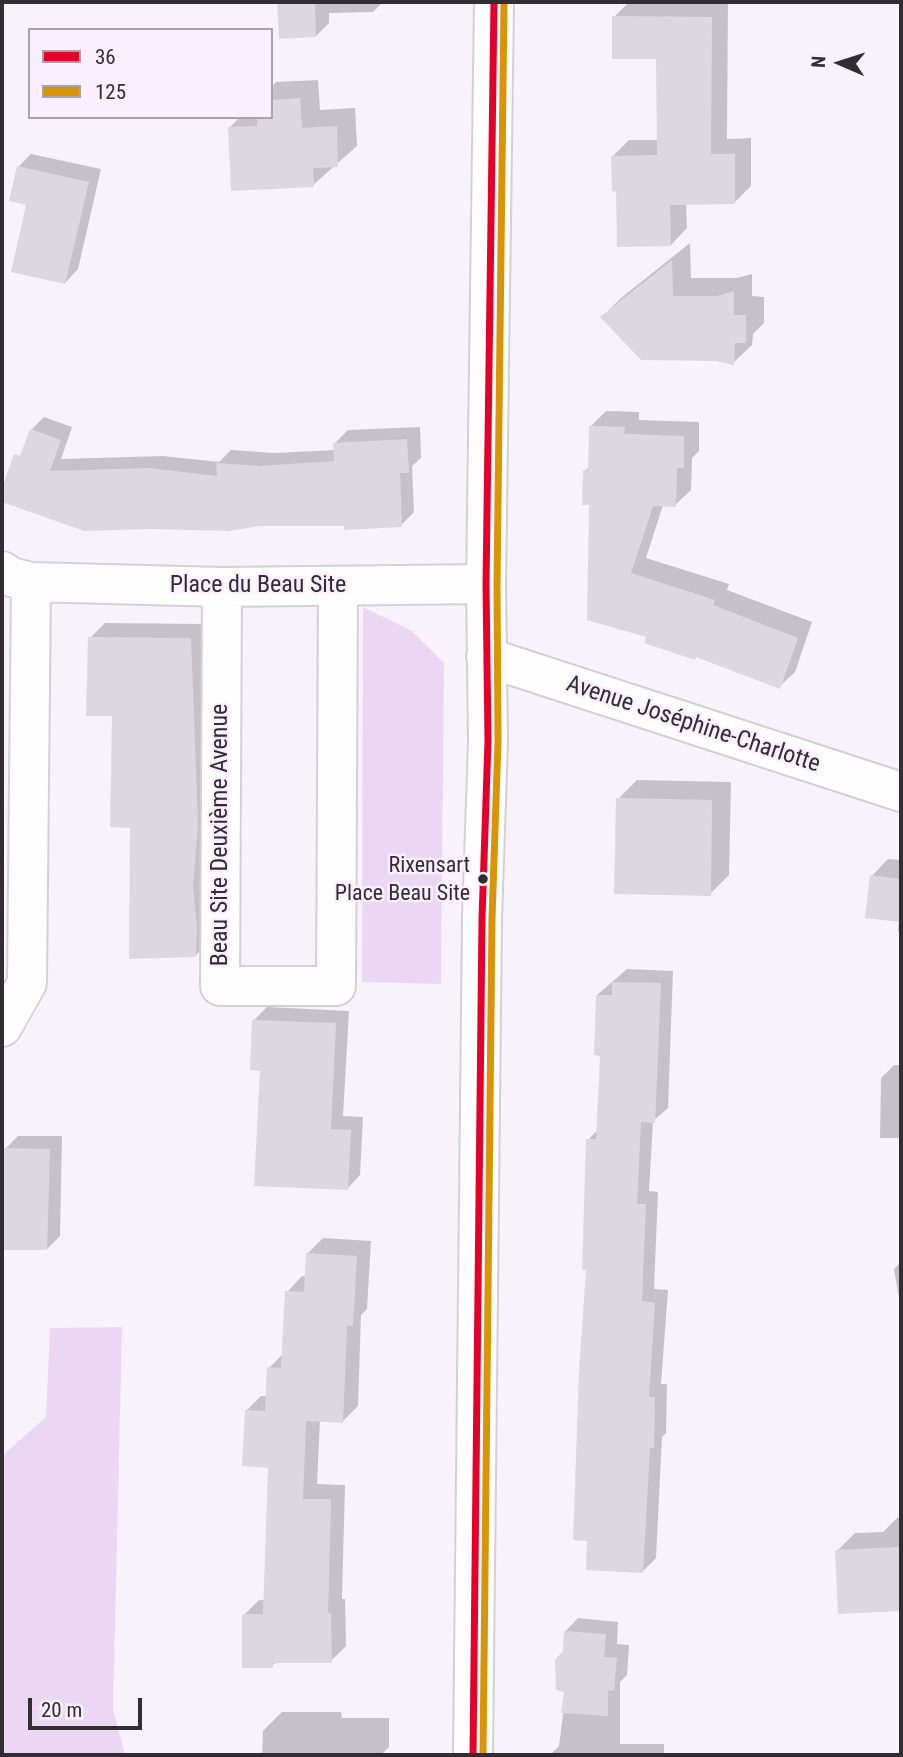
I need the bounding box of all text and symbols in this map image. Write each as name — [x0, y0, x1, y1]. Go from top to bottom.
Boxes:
legend — [28, 28, 273, 119]
north arrow — [805, 28, 875, 98]
text: 36 — [95, 45, 116, 69]
text: N — [807, 55, 830, 68]
text: 125 — [95, 80, 126, 104]
street label: Place du Beau Site — [170, 572, 346, 600]
street label: Avenue Joséphine-Charlotte — [562, 670, 824, 780]
street label: Beau Site Deuxième Avenue — [207, 704, 235, 966]
place label: Rixensart Place Beau Site — [335, 853, 470, 904]
marker: Rixensart Place Beau Site — [476, 872, 490, 886]
scale bar — [32, 1684, 145, 1728]
text: 20 m — [41, 1698, 82, 1722]

